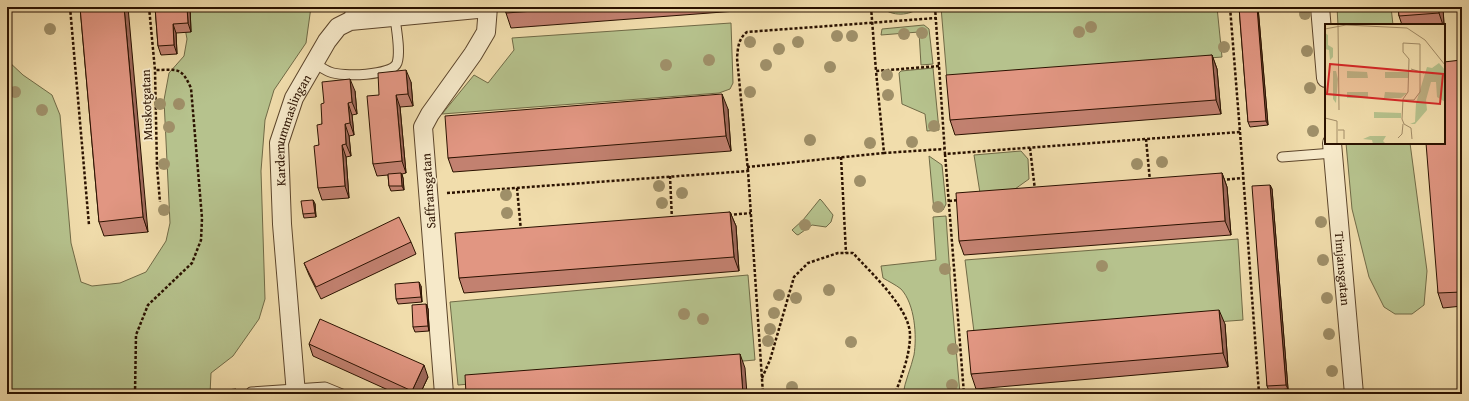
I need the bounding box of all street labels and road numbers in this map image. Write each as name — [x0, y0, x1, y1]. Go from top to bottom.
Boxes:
street label: Muskotgatan — [136, 68, 157, 141]
street label: Kardemummaslingan — [270, 70, 316, 186]
street label: Saffransgatan — [416, 152, 441, 229]
street label: Timjansgatan — [1330, 231, 1355, 307]

